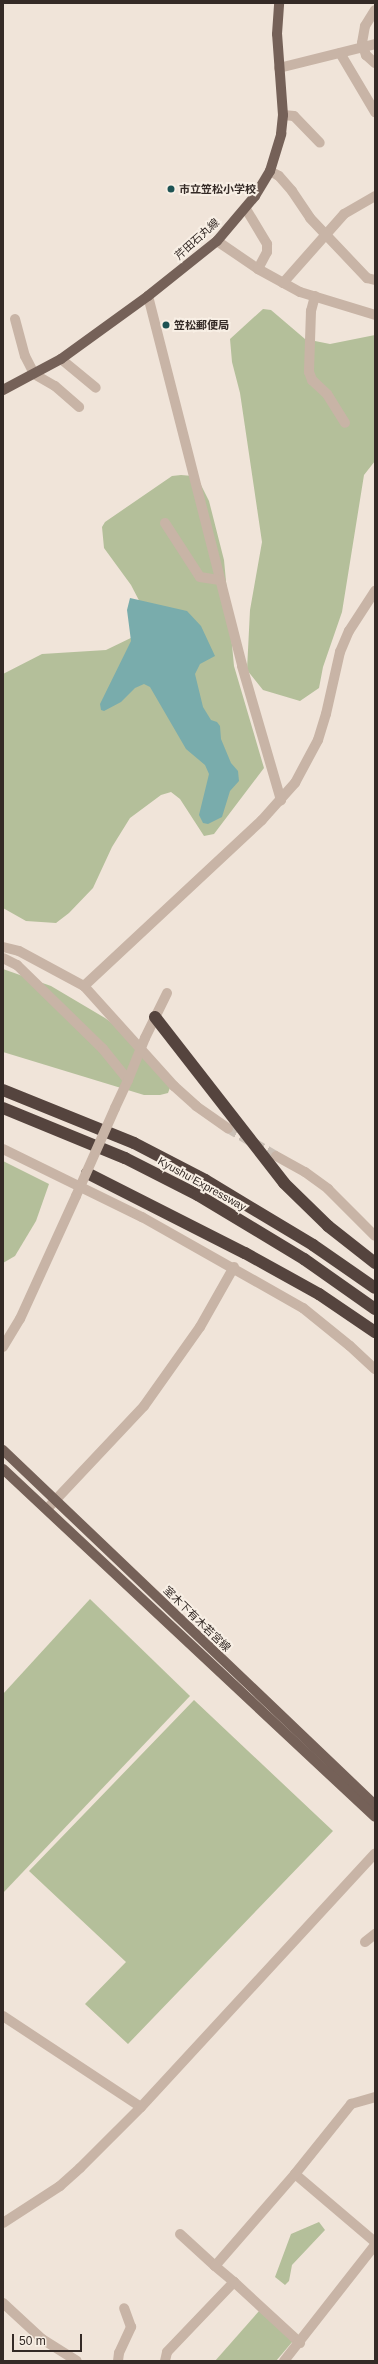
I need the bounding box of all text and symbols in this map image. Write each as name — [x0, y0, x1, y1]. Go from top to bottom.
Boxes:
place label: 市立笠松小学校 — [179, 182, 256, 196]
marker: 市立笠松小学校 — [166, 184, 176, 194]
street label: 芹田石丸線 — [172, 216, 222, 262]
place label: 笠松郵便局 — [174, 318, 229, 332]
marker: 笠松郵便局 — [161, 320, 171, 330]
street label: Kyushu Expressway — [155, 1154, 249, 1214]
street label: 室木下有木若宮線 — [161, 1584, 233, 1654]
scale bar — [14, 2326, 84, 2352]
text: 50 m — [19, 2334, 46, 2348]

